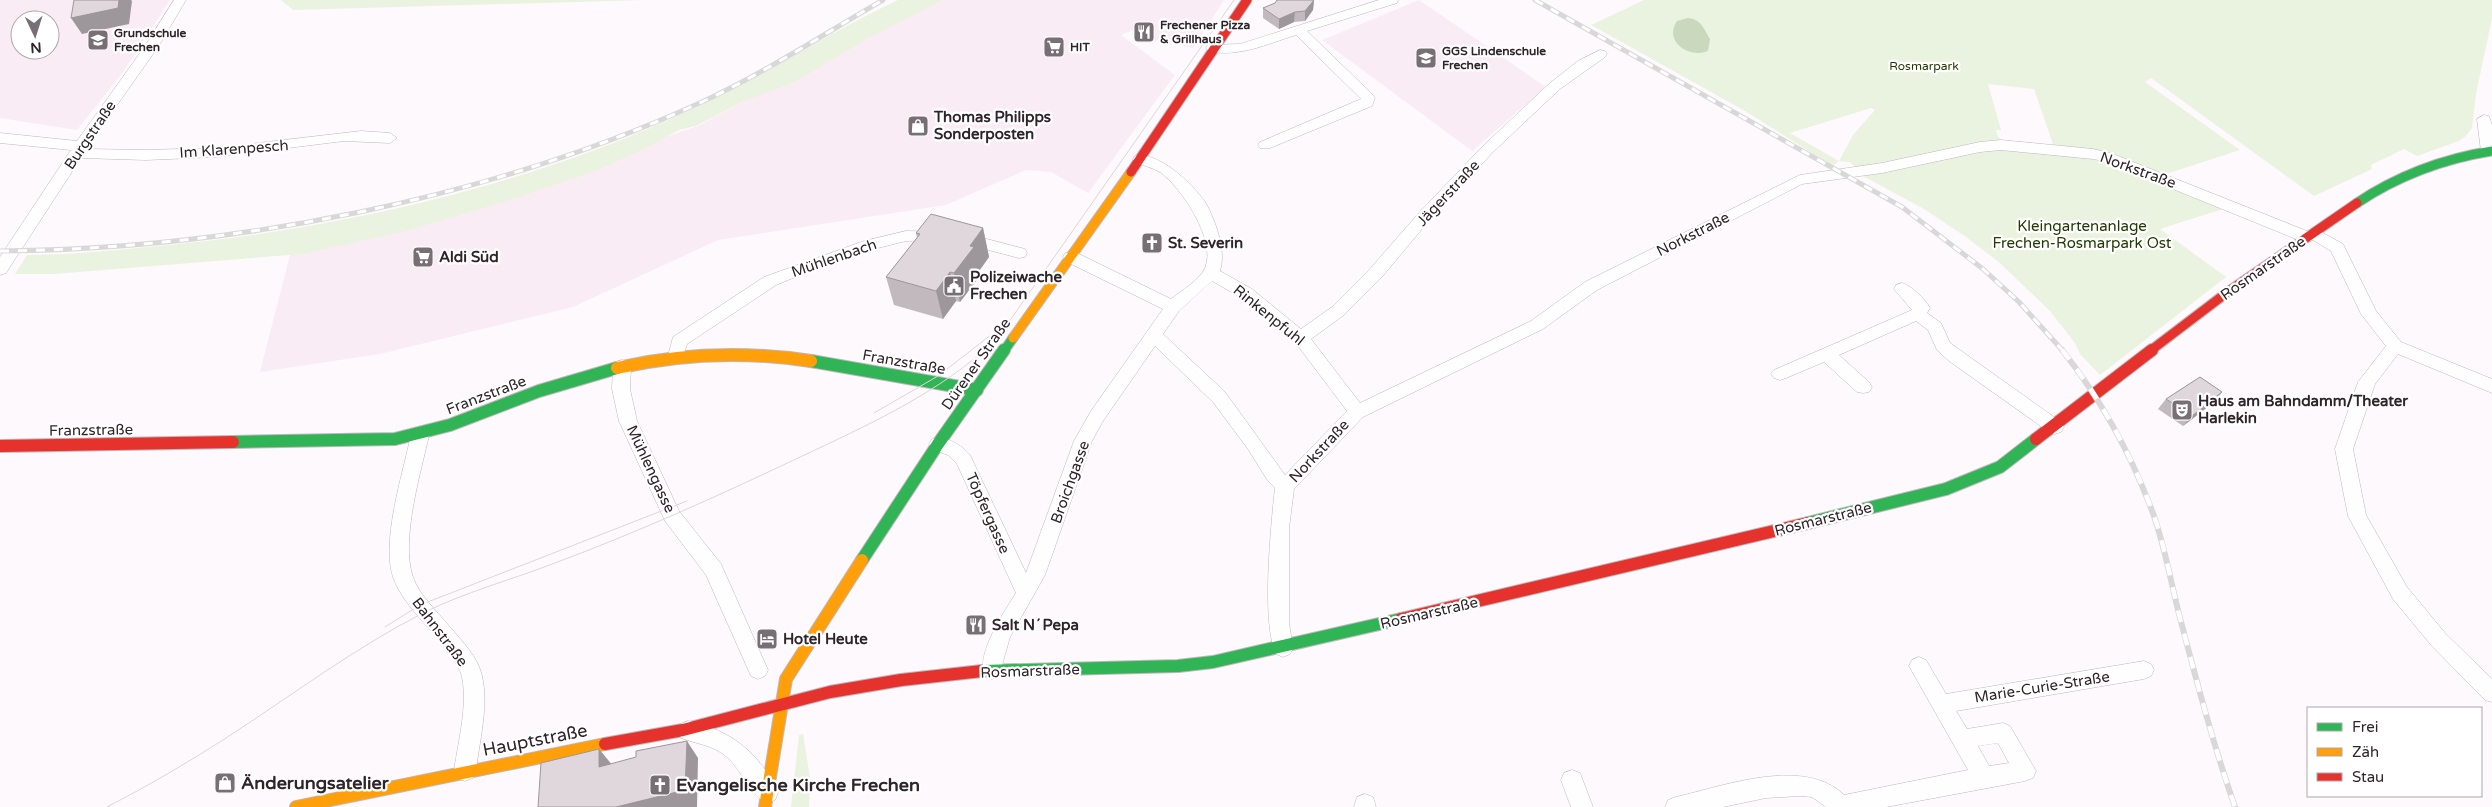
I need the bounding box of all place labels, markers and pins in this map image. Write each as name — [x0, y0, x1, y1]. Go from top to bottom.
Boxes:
place label: Frechener Pizza & Grillhaus — [1160, 18, 1250, 46]
restaurant icon: Frechener Pizza & Grillhaus — [1132, 20, 1156, 44]
place label: Grundschule Frechen — [114, 26, 187, 54]
school or university icon: Grundschule Frechen — [86, 28, 110, 52]
supermarket icon: HIT — [1042, 35, 1066, 59]
place label: HIT — [1070, 40, 1090, 54]
place label: GGS Lindenschule Frechen — [1442, 44, 1546, 72]
school or university icon: GGS Lindenschule Frechen — [1414, 46, 1438, 70]
place label: Thomas Philipps Sonderposten — [933, 108, 1051, 144]
shop icon: Thomas Philipps Sonderposten — [906, 114, 930, 138]
church icon: St. Severin — [1140, 231, 1164, 255]
place label: St. Severin — [1168, 234, 1243, 252]
supermarket icon: Aldi Süd — [411, 245, 435, 269]
place label: Aldi Süd — [439, 248, 499, 266]
place label: Polizeiwache Frechen — [970, 268, 1063, 303]
public building icon: Polizeiwache Frechen — [942, 274, 966, 298]
place label: Haus am Bahndamm/Theater Harlekin — [2198, 392, 2408, 427]
theatre icon: Haus am Bahndamm/Theater Harlekin — [2170, 398, 2194, 422]
restaurant icon: Salt N´ Pepa — [964, 613, 988, 637]
place label: Salt N´ Pepa — [992, 616, 1079, 635]
hotel icon: Hotel Heute — [755, 627, 779, 651]
place label: Hotel Heute — [783, 630, 868, 648]
shop icon: Änderungsatelier — [213, 771, 237, 795]
place label: Änderungsatelier — [241, 772, 390, 794]
church icon: Evangelische Kirche Frechen — [648, 773, 672, 797]
place label: Evangelische Kirche Frechen — [676, 774, 920, 796]

